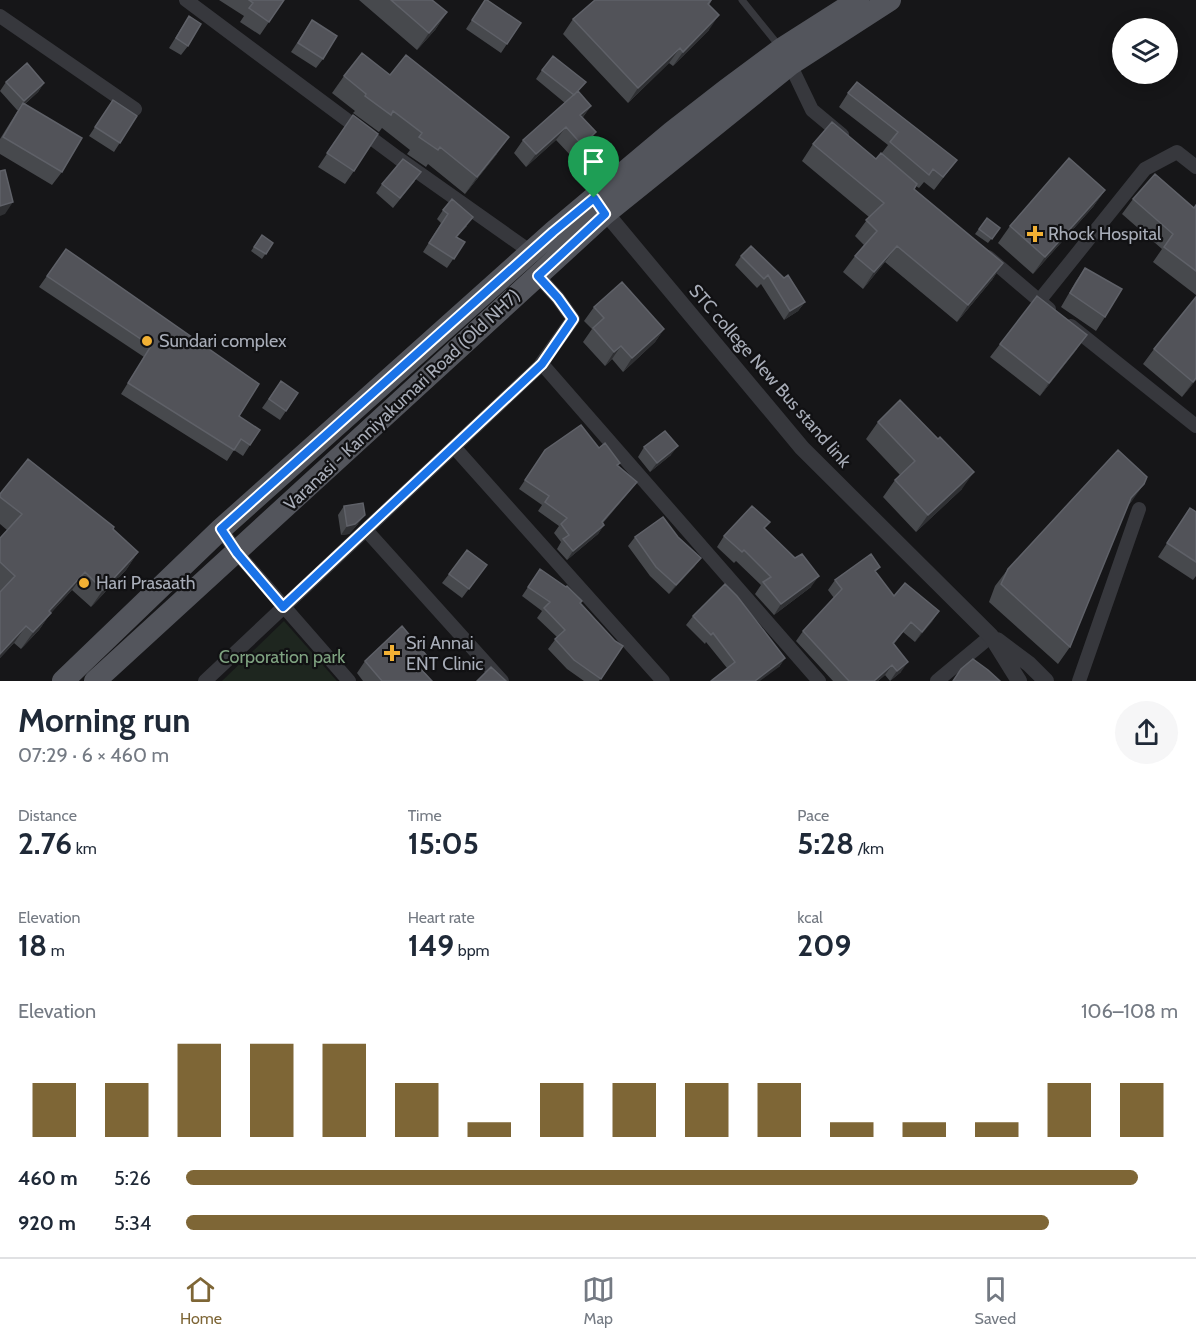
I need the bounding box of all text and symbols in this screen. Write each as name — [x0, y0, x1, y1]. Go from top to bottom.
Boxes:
map controls — [1112, 18, 1178, 84]
button: layers — [1112, 18, 1178, 84]
pin — [568, 136, 619, 198]
icon: arrive — [577, 145, 610, 178]
place label: Rhock Hospital — [1048, 223, 1162, 245]
marker: Rhock Hospital — [1026, 225, 1044, 243]
street label: STC college New Bus stand link — [684, 280, 856, 473]
street label: Varanasi - Kanniyakumari Road (Old NH7) — [279, 285, 525, 515]
place label: Sundari complex — [159, 330, 287, 352]
marker: Sundari complex — [140, 334, 154, 348]
place label: Hari Prasaath — [96, 572, 195, 594]
marker: Hari Prasaath — [77, 576, 91, 590]
place label: Sri Annai ENT Clinic — [406, 632, 484, 675]
marker: Sri Annai ENT Clinic — [383, 644, 401, 662]
park label: Corporation park — [219, 646, 346, 668]
text: Morning run — [18, 700, 190, 740]
button: share — [1115, 701, 1178, 764]
text: 07:29 · 6 × 460 m — [18, 743, 169, 767]
text: Distance — [18, 806, 77, 825]
text: Time — [408, 806, 442, 825]
text: Pace — [797, 806, 829, 825]
text: 2.76 — [18, 825, 72, 862]
text: 15:05 — [408, 825, 479, 862]
text: 5:28 — [797, 825, 854, 862]
text: km — [72, 839, 97, 858]
text: /km — [854, 839, 884, 858]
text: Elevation — [18, 908, 81, 927]
text: Heart rate — [408, 908, 475, 927]
text: kcal — [797, 908, 823, 927]
text: 18 — [18, 927, 47, 964]
text: 149 — [408, 927, 454, 964]
text: 209 — [797, 927, 851, 964]
text: m — [47, 941, 65, 960]
text: bpm — [454, 941, 490, 960]
text: Elevation — [18, 999, 96, 1023]
text: 106–108 m — [1081, 999, 1178, 1023]
text: 460 m — [18, 1166, 78, 1190]
text: 5:26 — [114, 1166, 151, 1190]
text: 920 m — [18, 1211, 76, 1235]
text: 5:34 — [114, 1211, 151, 1235]
tab: Home — [180, 1273, 222, 1328]
tab: Map — [582, 1273, 615, 1328]
tab: Saved — [975, 1273, 1016, 1328]

